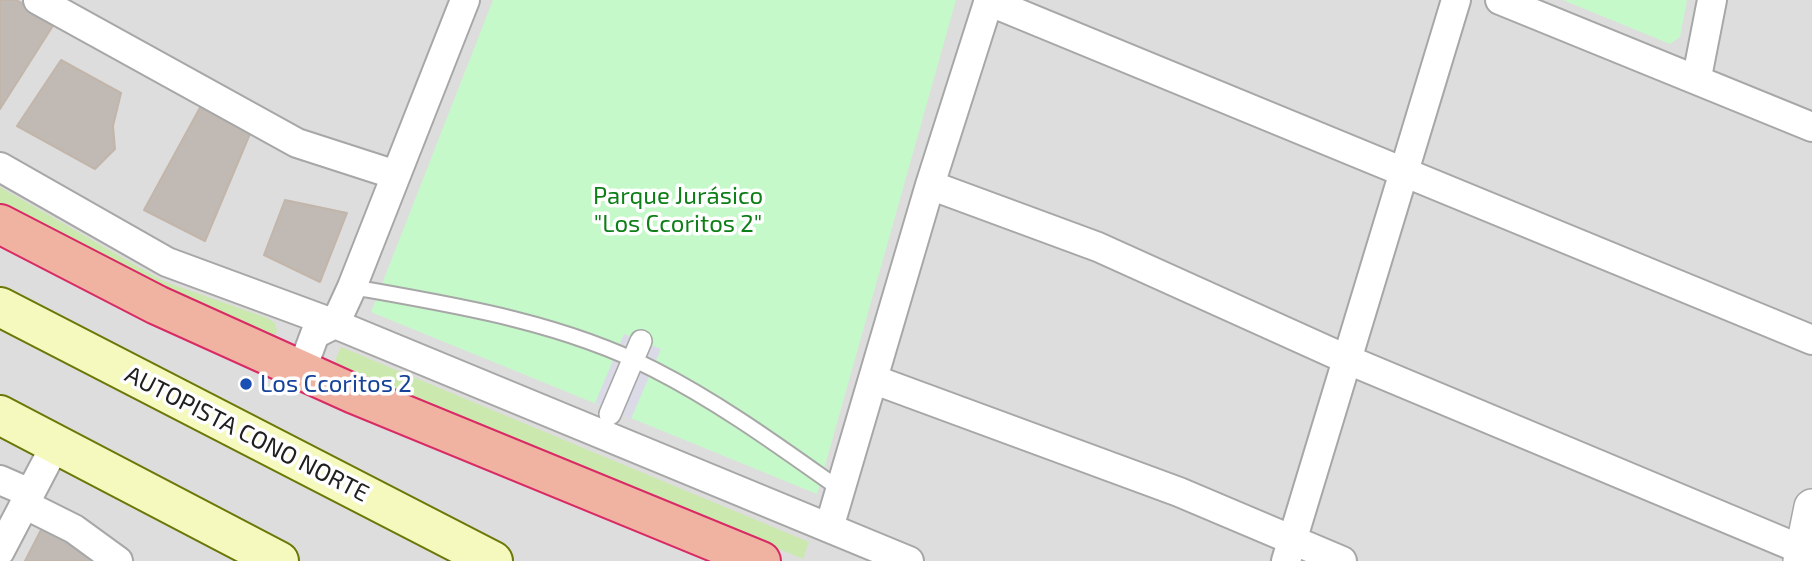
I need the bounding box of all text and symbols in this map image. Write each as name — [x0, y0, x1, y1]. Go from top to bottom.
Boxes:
park label: Parque Jurásico "Los Ccoritos 2" — [593, 182, 763, 238]
street label: AUTOPISTA CONO NORTE — [120, 360, 374, 508]
place label: Los Ccoritos 2 — [260, 370, 412, 398]
marker: Los Ccoritos 2 — [238, 376, 254, 392]

